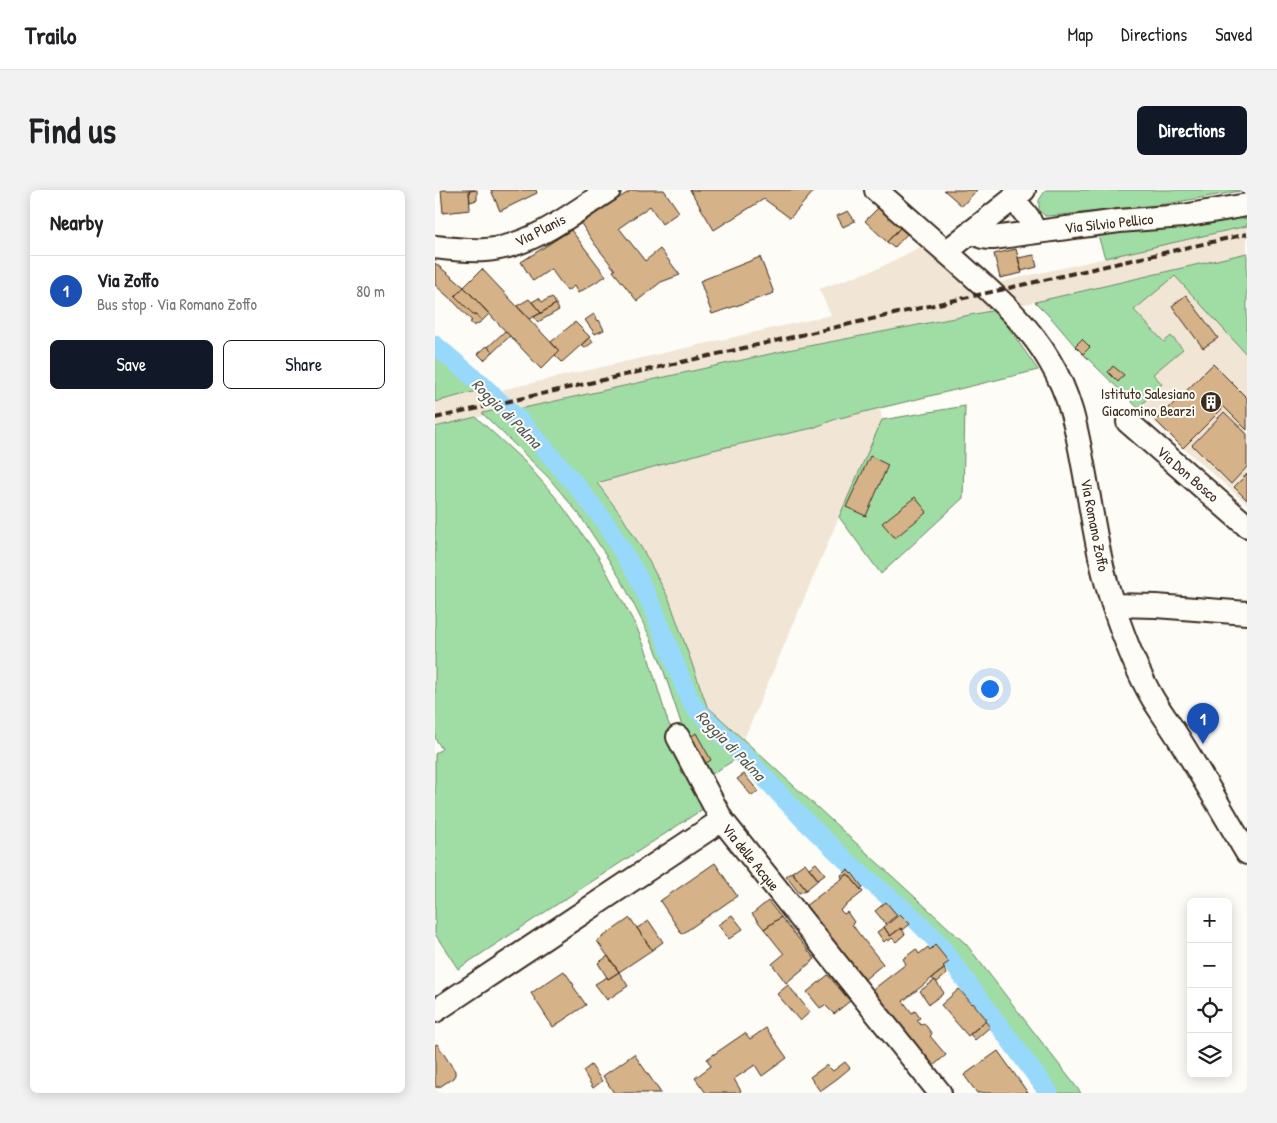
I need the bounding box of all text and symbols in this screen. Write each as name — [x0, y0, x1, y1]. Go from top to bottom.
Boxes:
text: Trailo — [25, 19, 76, 51]
text: Map — [1068, 22, 1093, 47]
text: Directions — [1121, 22, 1187, 47]
text: Saved — [1215, 22, 1252, 47]
button: Directions — [1137, 106, 1247, 155]
text: Find us — [30, 107, 116, 154]
text: Nearby — [50, 208, 103, 237]
street label: Via Planis — [511, 208, 569, 252]
street label: Via Silvio Pellico — [1064, 208, 1154, 238]
text: Via Zoffo — [97, 267, 159, 293]
text: 1 — [63, 280, 69, 302]
text: 80 m — [356, 280, 385, 302]
text: Bus stop · Via Romano Zoffo — [97, 293, 257, 315]
button: Save — [50, 340, 213, 389]
button: Share — [223, 340, 385, 389]
water label: Roggia di Palma — [467, 373, 548, 454]
place label: Istituto Salesiano Giacomino Bearzi — [1101, 383, 1195, 421]
building icon: Istituto Salesiano Giacomino Bearzi — [1199, 390, 1223, 414]
street label: Via Don Bosco — [1153, 441, 1223, 507]
street label: Via Romano Zoffo — [1076, 477, 1114, 573]
your location — [977, 676, 1003, 702]
pin: 1 — [1187, 703, 1219, 744]
water label: Roggia di Palma — [692, 705, 771, 786]
street label: Via delle Acque — [717, 819, 785, 895]
map controls — [1187, 898, 1232, 1078]
button: + — [1187, 898, 1232, 943]
button: − — [1187, 943, 1232, 988]
button: locate — [1187, 988, 1232, 1033]
button: layers — [1187, 1033, 1232, 1078]

